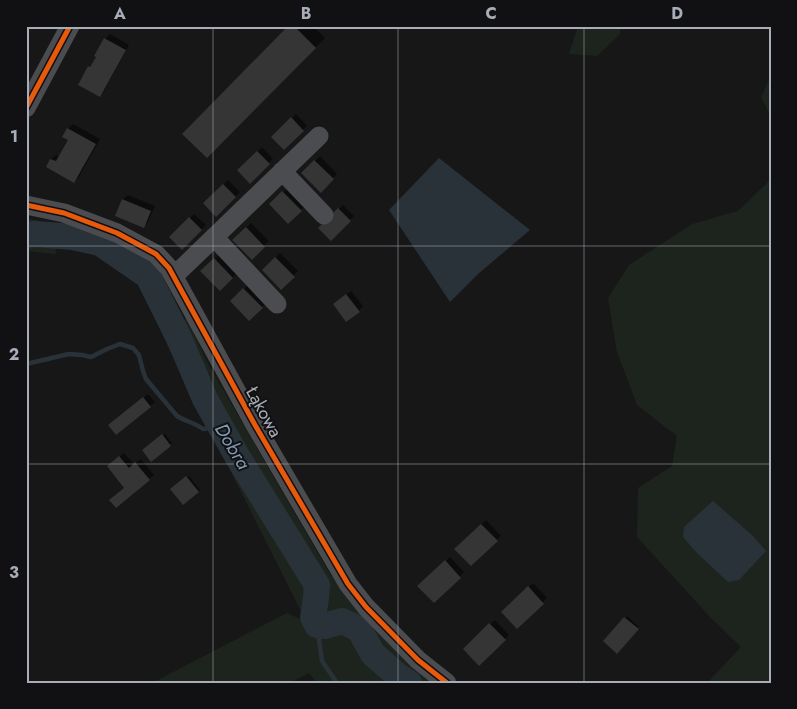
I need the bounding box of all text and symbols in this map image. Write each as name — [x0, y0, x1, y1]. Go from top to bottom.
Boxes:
text: A — [113, 2, 126, 25]
text: B — [301, 2, 311, 25]
text: C — [485, 2, 497, 25]
text: D — [671, 2, 683, 25]
text: 1 — [10, 125, 18, 148]
text: 2 — [9, 343, 19, 366]
street label: Łąkowa — [239, 381, 289, 442]
water label: Dobra — [208, 418, 257, 475]
text: 3 — [9, 561, 19, 584]

